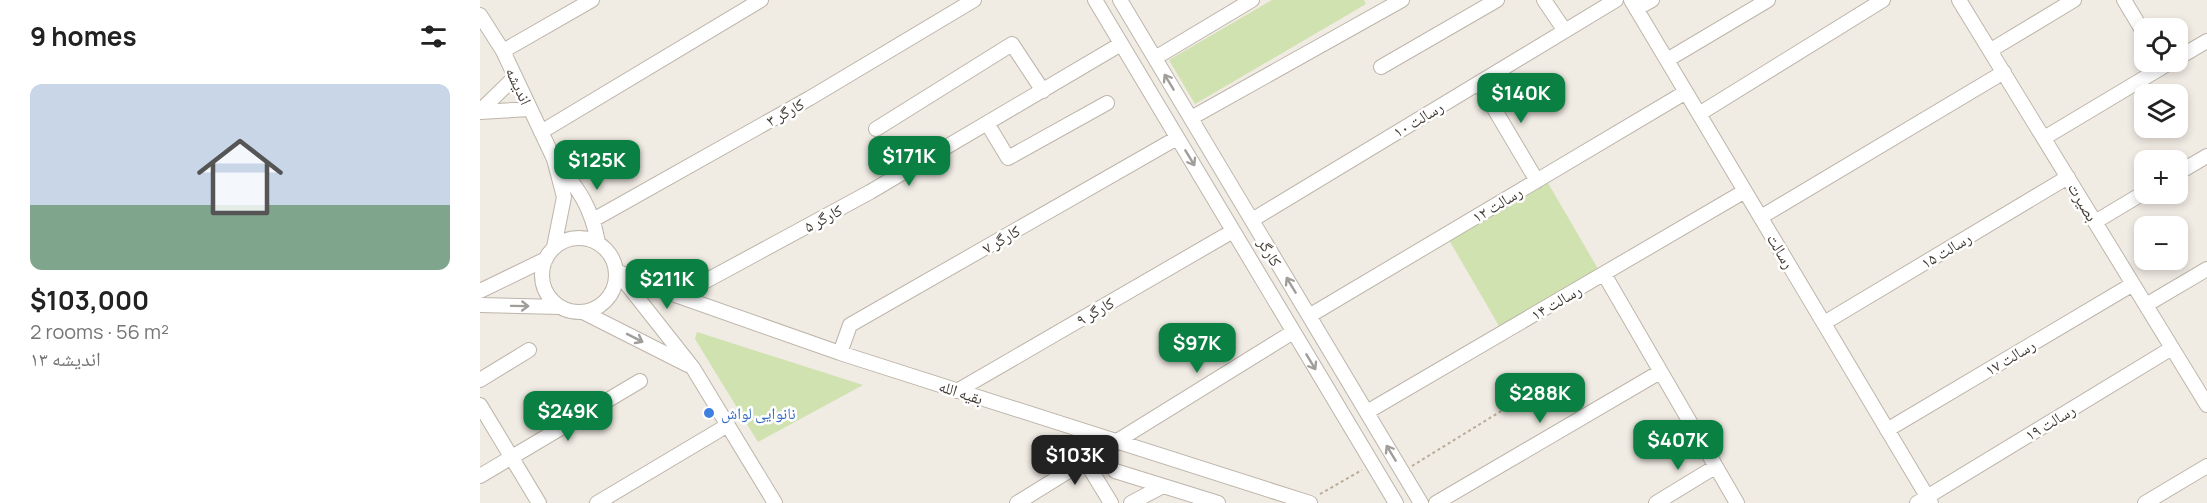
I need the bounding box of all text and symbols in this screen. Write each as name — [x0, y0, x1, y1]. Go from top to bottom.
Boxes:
text: 9 homes — [30, 18, 137, 54]
map controls — [2134, 18, 2188, 270]
button: locate — [2134, 18, 2188, 72]
icon: filters — [417, 20, 450, 53]
street label: اندیشه — [501, 64, 537, 108]
pin: $140K — [1479, 73, 1563, 124]
one-way arrow — [1163, 74, 1175, 91]
text: $140K — [1491, 79, 1551, 106]
button: layers — [2134, 84, 2188, 138]
street label: کارگر ۳ — [762, 92, 808, 131]
street label: رسالت ۱۰ — [1389, 95, 1447, 143]
icon: home — [186, 123, 294, 231]
pin: $171K — [867, 136, 951, 187]
pin: $125K — [555, 140, 639, 191]
text: $171K — [882, 142, 936, 169]
text: $125K — [568, 146, 626, 173]
one-way arrow — [1184, 149, 1196, 166]
button: + — [2134, 150, 2188, 204]
street label: بصیرت — [2063, 179, 2103, 225]
street label: رسالت ۱۲ — [1468, 180, 1526, 228]
street label: کارگر ۵ — [800, 199, 846, 237]
button: − — [2134, 216, 2188, 270]
street label: کارگر ۷ — [978, 219, 1024, 259]
street label: رسالت ۱۵ — [1917, 226, 1975, 274]
street label: رسالت — [1762, 229, 1800, 273]
street label: کارگر — [1252, 233, 1287, 271]
pin: $211K — [625, 259, 709, 310]
text: $211K — [640, 265, 694, 292]
one-way arrow — [1284, 277, 1296, 294]
street label: رسالت ۱۴ — [1527, 279, 1585, 325]
text: $103,000 — [30, 282, 149, 318]
street label: کارگر ۹ — [1072, 291, 1118, 331]
one-way arrow — [510, 300, 530, 312]
text: 2 rooms · 56 m² — [30, 318, 169, 345]
pin: $97K — [1161, 323, 1233, 374]
text: $97K — [1173, 329, 1221, 356]
one-way arrow — [626, 333, 644, 345]
street label: رسالت ۱۷ — [1981, 333, 2039, 381]
text: اندیشه ۱۳ — [30, 345, 101, 372]
one-way arrow — [1306, 353, 1318, 370]
pin: $288K — [1498, 373, 1582, 424]
street label: بقیه الله — [936, 375, 986, 409]
text: $288K — [1509, 379, 1571, 406]
pin: $249K — [526, 391, 610, 442]
text: $249K — [537, 397, 599, 424]
street label: رسالت ۱۹ — [2021, 398, 2079, 446]
place label: نانوایی لواش — [721, 402, 796, 424]
marker: نانوایی لواش — [702, 406, 716, 420]
pin: $407K — [1636, 420, 1720, 471]
text: $407K — [1647, 426, 1709, 453]
pin: $103K — [1033, 435, 1117, 486]
text: $103K — [1045, 441, 1105, 468]
one-way arrow — [1384, 445, 1396, 462]

